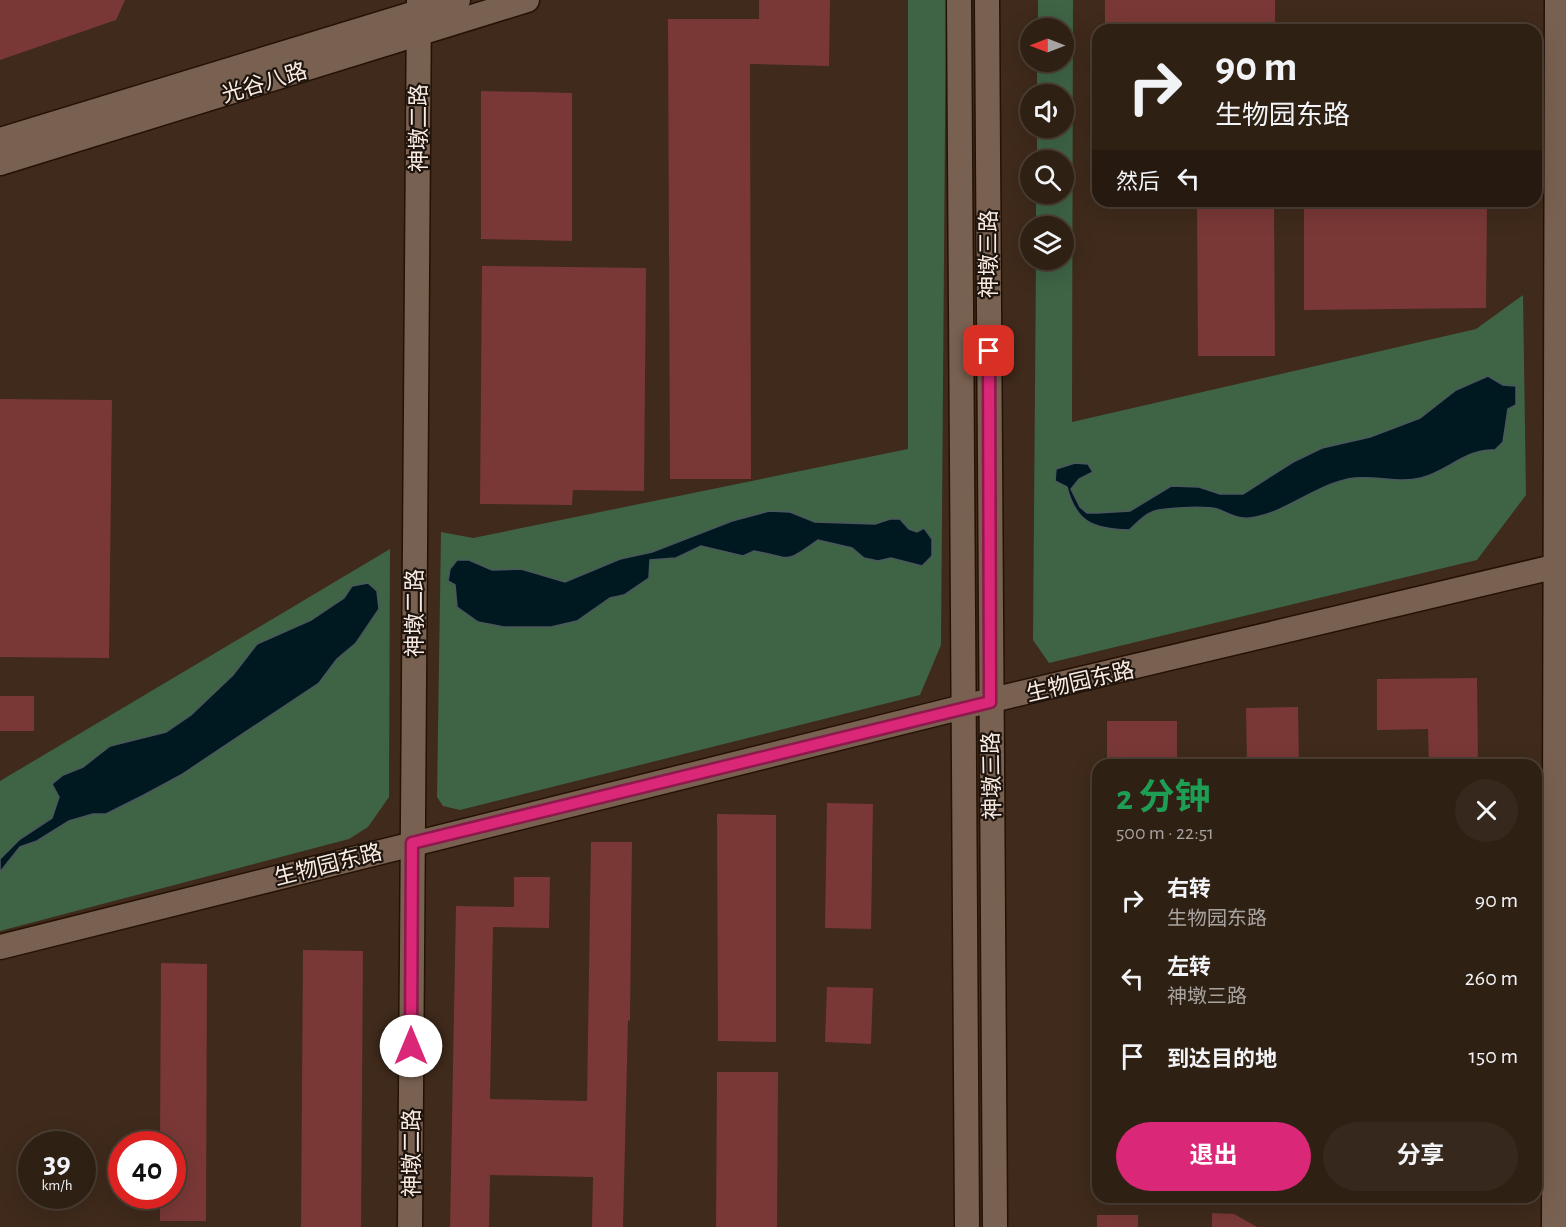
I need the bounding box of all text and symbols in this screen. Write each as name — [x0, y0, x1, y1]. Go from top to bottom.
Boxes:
north arrow — [1020, 18, 1074, 72]
map controls — [1020, 18, 1074, 270]
text: 90 m — [1215, 46, 1297, 88]
icon: right — [1116, 48, 1194, 126]
street label: 光谷八路 — [219, 59, 310, 106]
street label: 神墩二路 — [407, 84, 430, 172]
button: sound — [1020, 84, 1074, 138]
text: 生物园东路 — [1215, 102, 1350, 129]
button: search — [1020, 150, 1074, 204]
icon: left — [1172, 162, 1205, 195]
text: 然后 — [1116, 171, 1160, 193]
street label: 神墩三路 — [977, 210, 1000, 298]
button: layers — [1020, 216, 1074, 270]
pin — [963, 325, 1014, 376]
icon: arrive — [972, 334, 1005, 367]
street label: 神墩二路 — [403, 569, 426, 657]
street label: 生物园东路 — [1024, 658, 1136, 705]
street label: 神墩三路 — [979, 732, 1004, 820]
button: close — [1455, 779, 1518, 842]
text: 2 分钟 — [1116, 780, 1210, 816]
text: 500 m · 22:51 — [1116, 823, 1214, 843]
street label: 生物园东路 — [272, 840, 384, 889]
text: 右转 — [1167, 878, 1211, 900]
icon: right — [1116, 884, 1149, 917]
text: 90 m — [1475, 889, 1518, 911]
text: 生物园东路 — [1167, 909, 1267, 929]
text: 左转 — [1167, 956, 1211, 978]
icon: left — [1116, 962, 1149, 995]
text: 260 m — [1465, 967, 1518, 989]
text: 神墩三路 — [1167, 987, 1247, 1007]
position arrow — [379, 1014, 443, 1078]
icon: arrive — [1116, 1040, 1149, 1073]
text: 150 m — [1468, 1045, 1518, 1067]
text: 到达目的地 — [1167, 1048, 1277, 1070]
street label: 神墩二路 — [400, 1109, 423, 1197]
button: 退出 — [1116, 1122, 1311, 1191]
button: 分享 — [1323, 1122, 1518, 1191]
speed limit sign: 40 — [108, 1131, 186, 1209]
text: 39 — [43, 1148, 71, 1178]
text: km/h — [42, 1178, 72, 1193]

